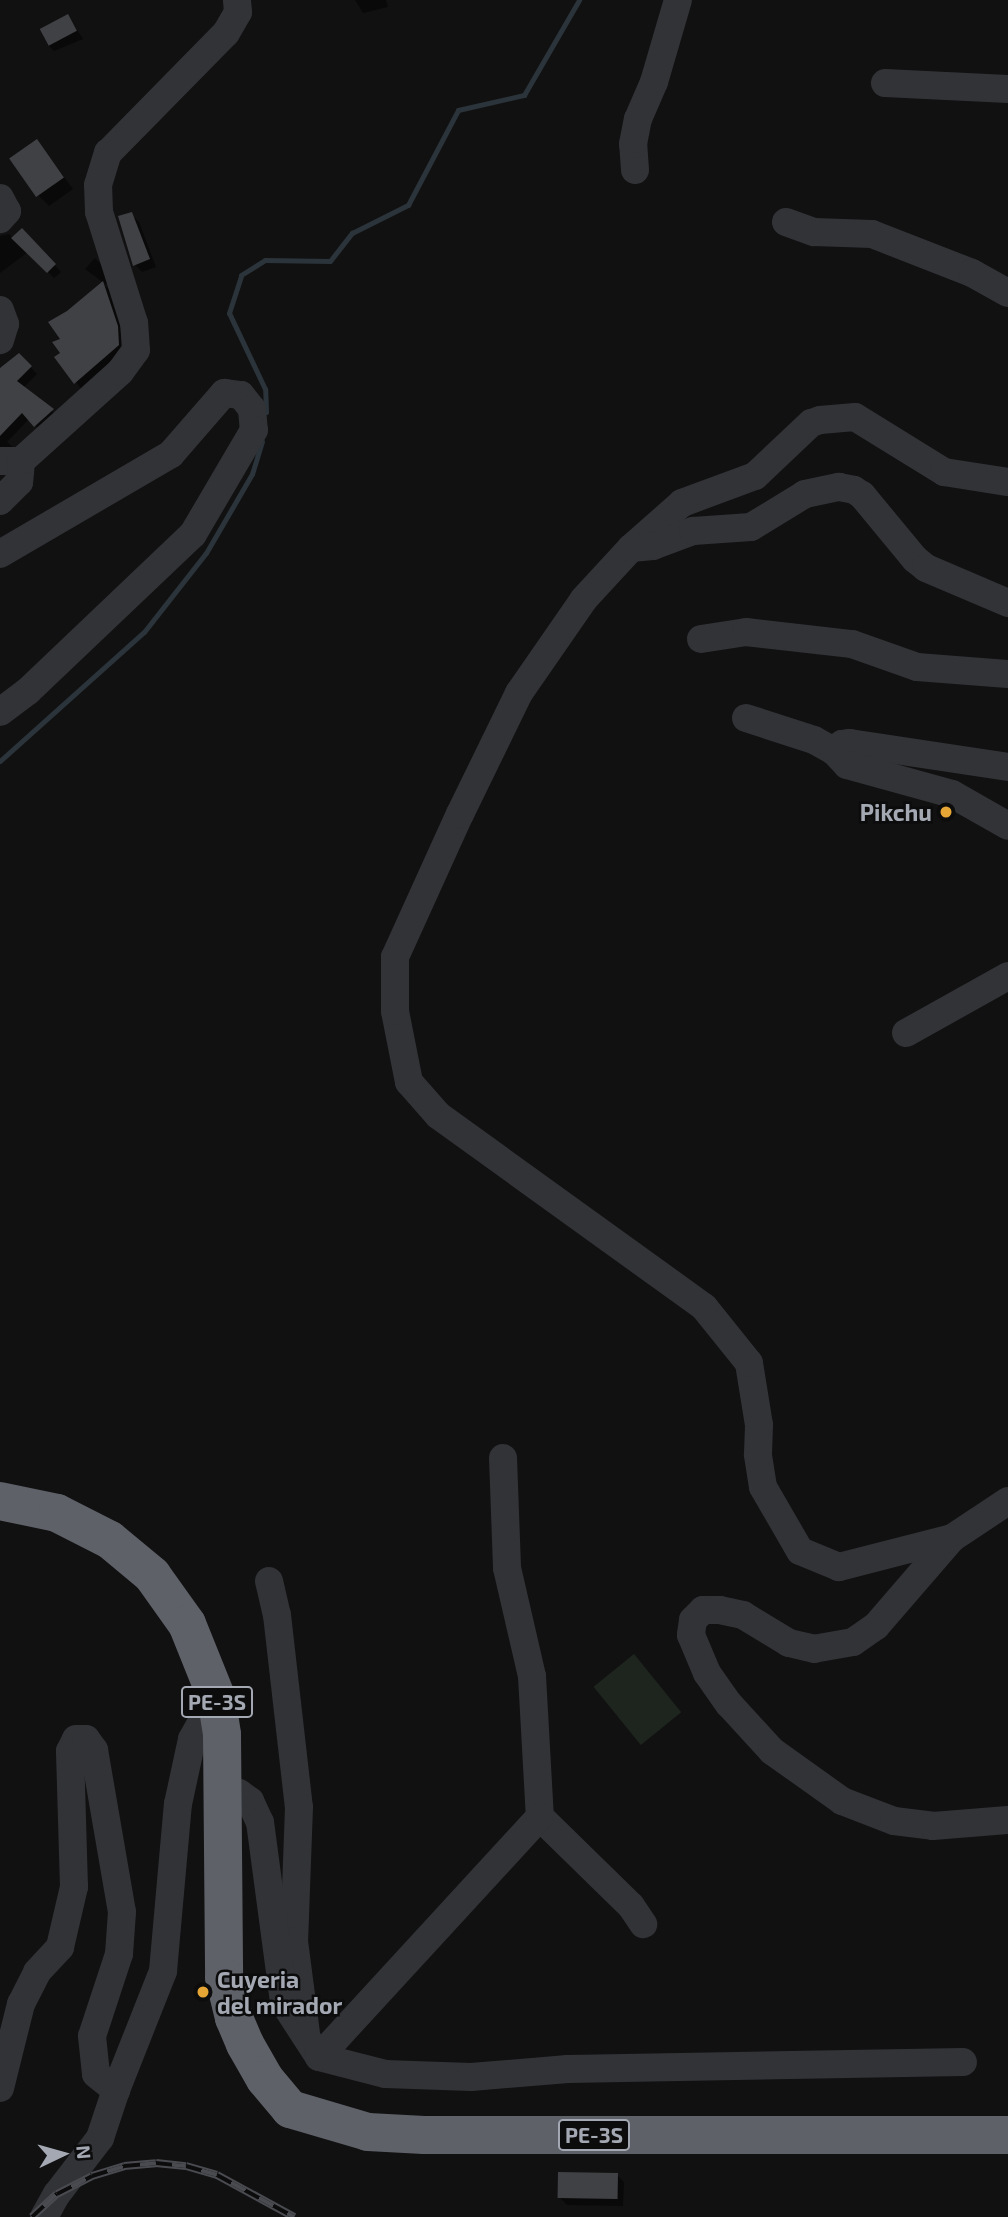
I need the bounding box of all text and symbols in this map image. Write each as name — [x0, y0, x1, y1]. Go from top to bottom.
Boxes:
place label: Pikchu — [860, 798, 932, 826]
marker: Pikchu — [938, 804, 954, 820]
road number: PE-3S — [180, 1684, 254, 1720]
place label: Cuyeria del mirador — [217, 1965, 343, 2019]
marker: Cuyeria del mirador — [195, 1984, 211, 2000]
road number: PE-3S — [557, 2118, 631, 2152]
north arrow — [28, 2119, 98, 2189]
text: N — [72, 2144, 96, 2160]

